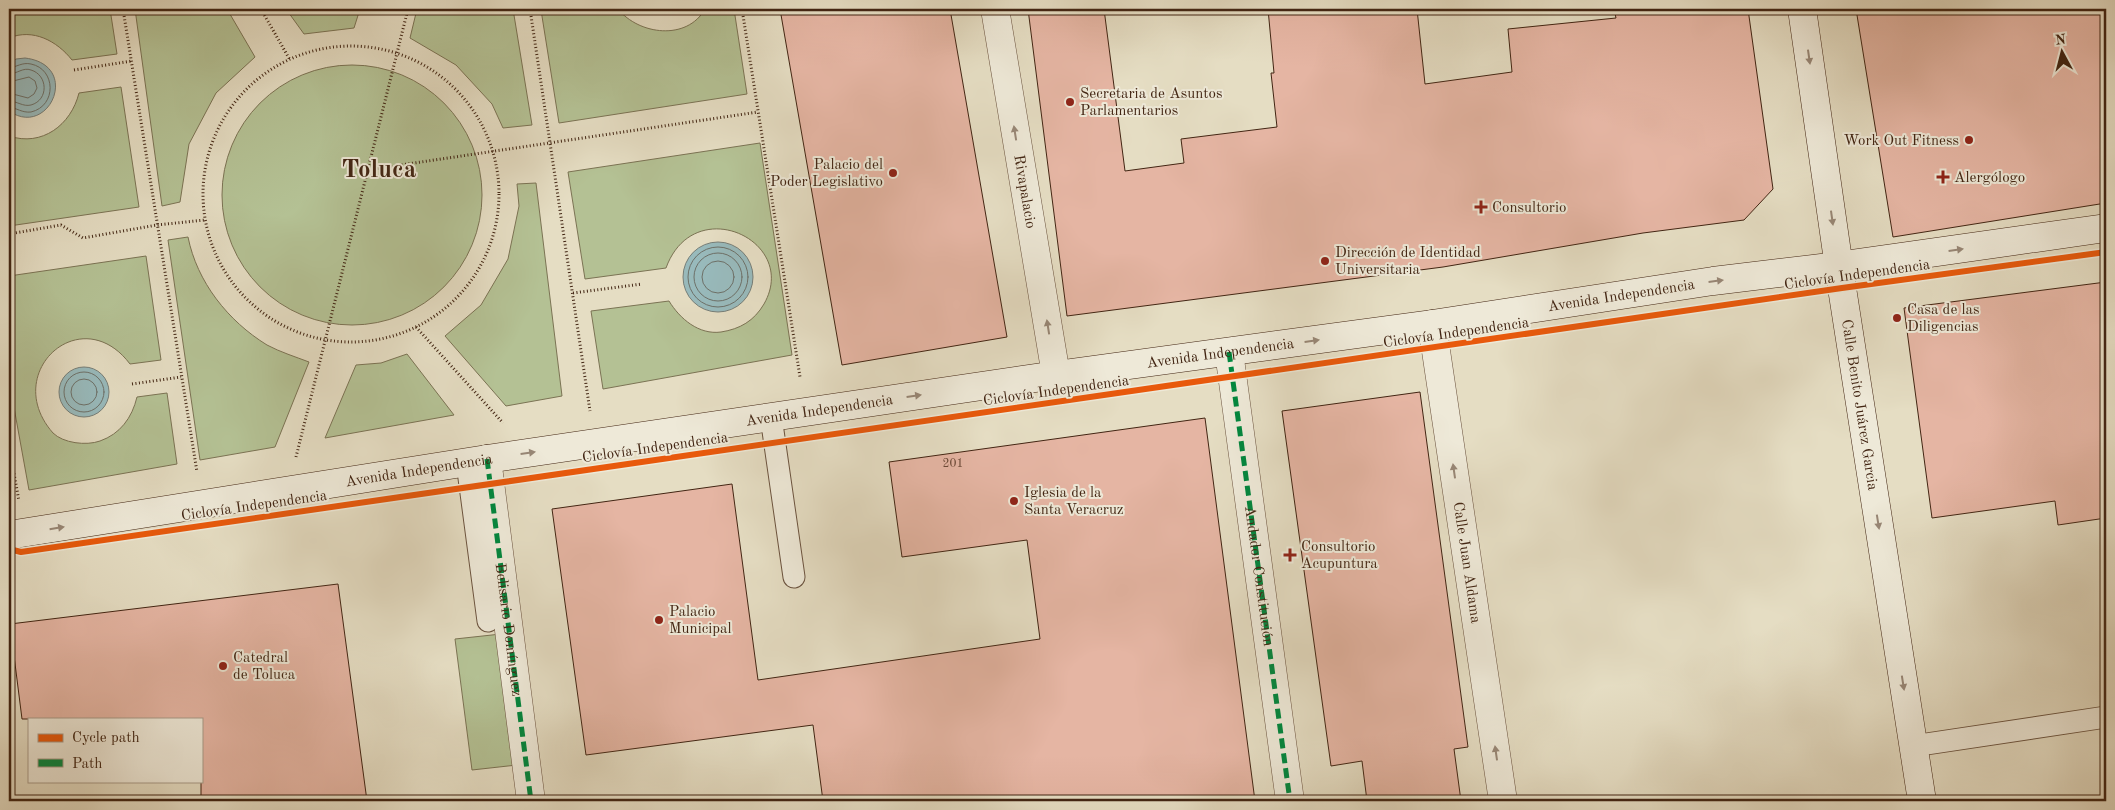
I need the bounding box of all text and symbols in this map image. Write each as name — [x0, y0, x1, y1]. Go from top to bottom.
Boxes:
north arrow — [2038, 28, 2088, 78]
text: N — [2054, 32, 2067, 48]
one-way arrow — [1805, 49, 1813, 65]
place label: Secretaria de Asuntos Parlamentarios — [1080, 87, 1222, 119]
marker: Secretaria de Asuntos Parlamentarios — [1064, 96, 1076, 108]
one-way arrow — [1011, 124, 1019, 140]
place label: Work Out Fitness — [1843, 134, 1959, 149]
marker: Work Out Fitness — [1963, 134, 1975, 146]
street label: Rivapalacio — [1010, 154, 1037, 230]
district label: Toluca — [342, 158, 417, 183]
place label: Palacio del Poder Legislativo — [770, 158, 883, 190]
marker: Palacio del Poder Legislativo — [887, 167, 899, 179]
marker: Alergólogo — [1936, 170, 1950, 184]
place label: Alergólogo — [1954, 171, 2025, 186]
marker: Consultorio — [1474, 200, 1488, 214]
place label: Consultorio — [1492, 201, 1567, 216]
one-way arrow — [1828, 210, 1836, 226]
one-way arrow — [1948, 245, 1964, 253]
place label: Dirección de Identidad Universitaria — [1335, 246, 1481, 278]
marker: Dirección de Identidad Universitaria — [1319, 255, 1331, 267]
street label: Ciclovía Independencia — [1783, 258, 1932, 293]
one-way arrow — [1708, 277, 1724, 285]
street label: Avenida Independencia — [1547, 278, 1697, 315]
place label: Casa de las Diligencias — [1907, 303, 1979, 335]
marker: Casa de las Diligencias — [1891, 312, 1903, 324]
street label: Ciclovía Independencia — [1382, 316, 1531, 351]
street label: Calle Benito Juárez Garcia — [1838, 318, 1880, 492]
one-way arrow — [1044, 319, 1052, 335]
street label: Avenida Independencia — [1146, 337, 1296, 372]
one-way arrow — [1305, 337, 1321, 345]
street label: Ciclovía Independencia — [982, 374, 1131, 409]
one-way arrow — [907, 392, 923, 400]
street label: Avenida Independencia — [745, 393, 895, 430]
street label: Ciclovía Independencia — [581, 431, 730, 466]
one-way arrow — [521, 448, 537, 456]
street label: Avenida Independencia — [344, 452, 494, 490]
house number: 201 — [943, 458, 963, 470]
one-way arrow — [1450, 463, 1458, 479]
place label: Iglesia de la Santa Veracruz — [1024, 486, 1124, 518]
street label: Ciclovía Independencia — [180, 489, 329, 524]
marker: Iglesia de la Santa Veracruz — [1008, 495, 1020, 507]
street label: Calle Juan Aldama — [1450, 501, 1483, 625]
street label: Andador Constitución — [1241, 505, 1275, 647]
one-way arrow — [1875, 514, 1883, 530]
one-way arrow — [49, 523, 65, 531]
place label: Consultorio Acupuntura — [1301, 540, 1378, 572]
marker: Consultorio Acupuntura — [1283, 548, 1297, 562]
street label: Belisario Domínguez — [491, 562, 523, 697]
place label: Palacio Municipal — [669, 605, 732, 637]
marker: Palacio Municipal — [653, 614, 665, 626]
place label: Catedral de Toluca — [233, 651, 296, 683]
marker: Catedral de Toluca — [217, 660, 229, 672]
one-way arrow — [1900, 675, 1908, 691]
legend — [28, 718, 202, 782]
text: Cycle path — [72, 731, 140, 746]
one-way arrow — [1491, 745, 1499, 761]
text: Path — [72, 757, 102, 772]

